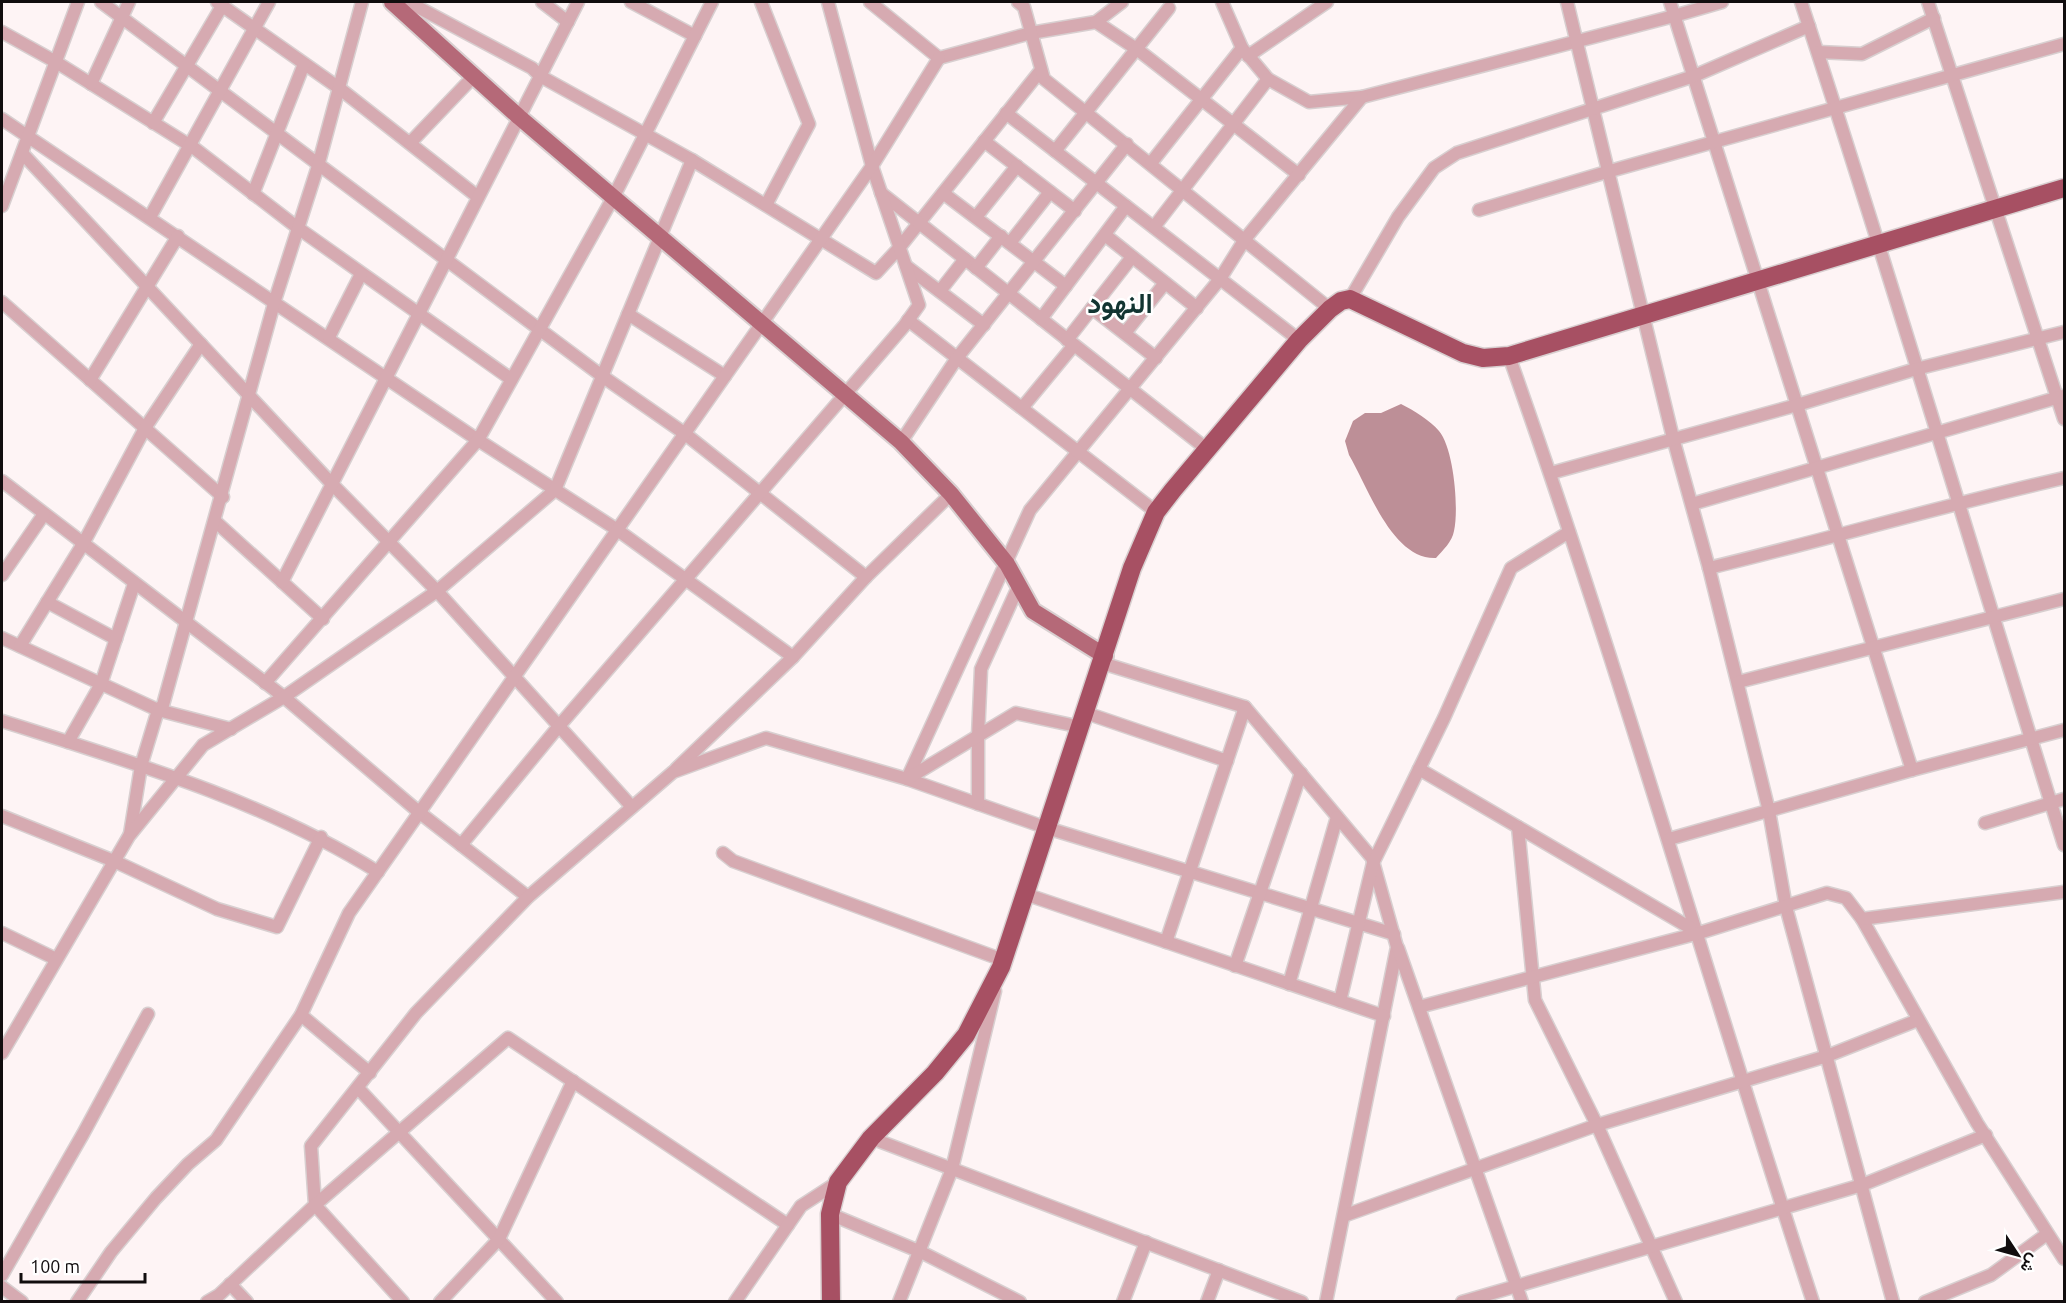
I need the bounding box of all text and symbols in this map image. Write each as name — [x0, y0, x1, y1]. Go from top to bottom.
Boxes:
district label: النهود — [1087, 287, 1153, 321]
north arrow — [1988, 1225, 2048, 1285]
scale bar — [21, 1246, 146, 1284]
text: ش — [2016, 1250, 2043, 1277]
text: 100 m — [30, 1256, 80, 1276]

